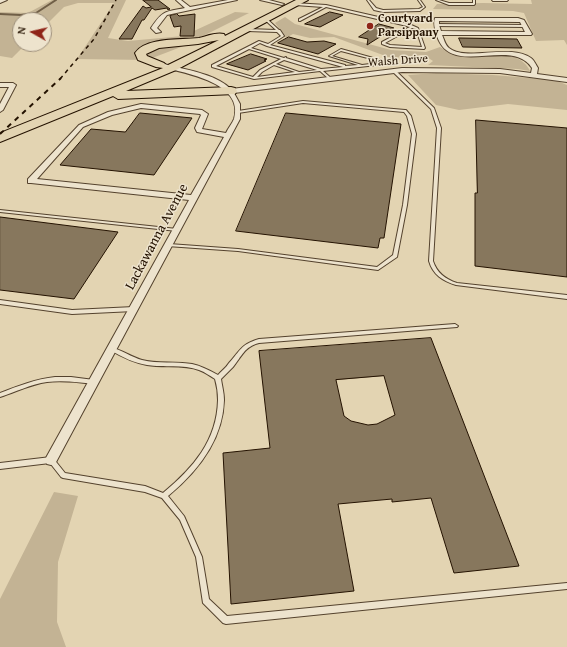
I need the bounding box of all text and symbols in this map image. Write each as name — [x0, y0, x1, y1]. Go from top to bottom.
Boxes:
north arrow — [12, 12, 52, 52]
place label: Courtyard Parsippany — [378, 12, 439, 40]
marker: Courtyard Parsippany — [365, 21, 375, 31]
text: N — [13, 26, 30, 35]
street label: Walsh Drive — [368, 52, 428, 70]
street label: Lackawanna Avenue — [122, 181, 192, 293]

